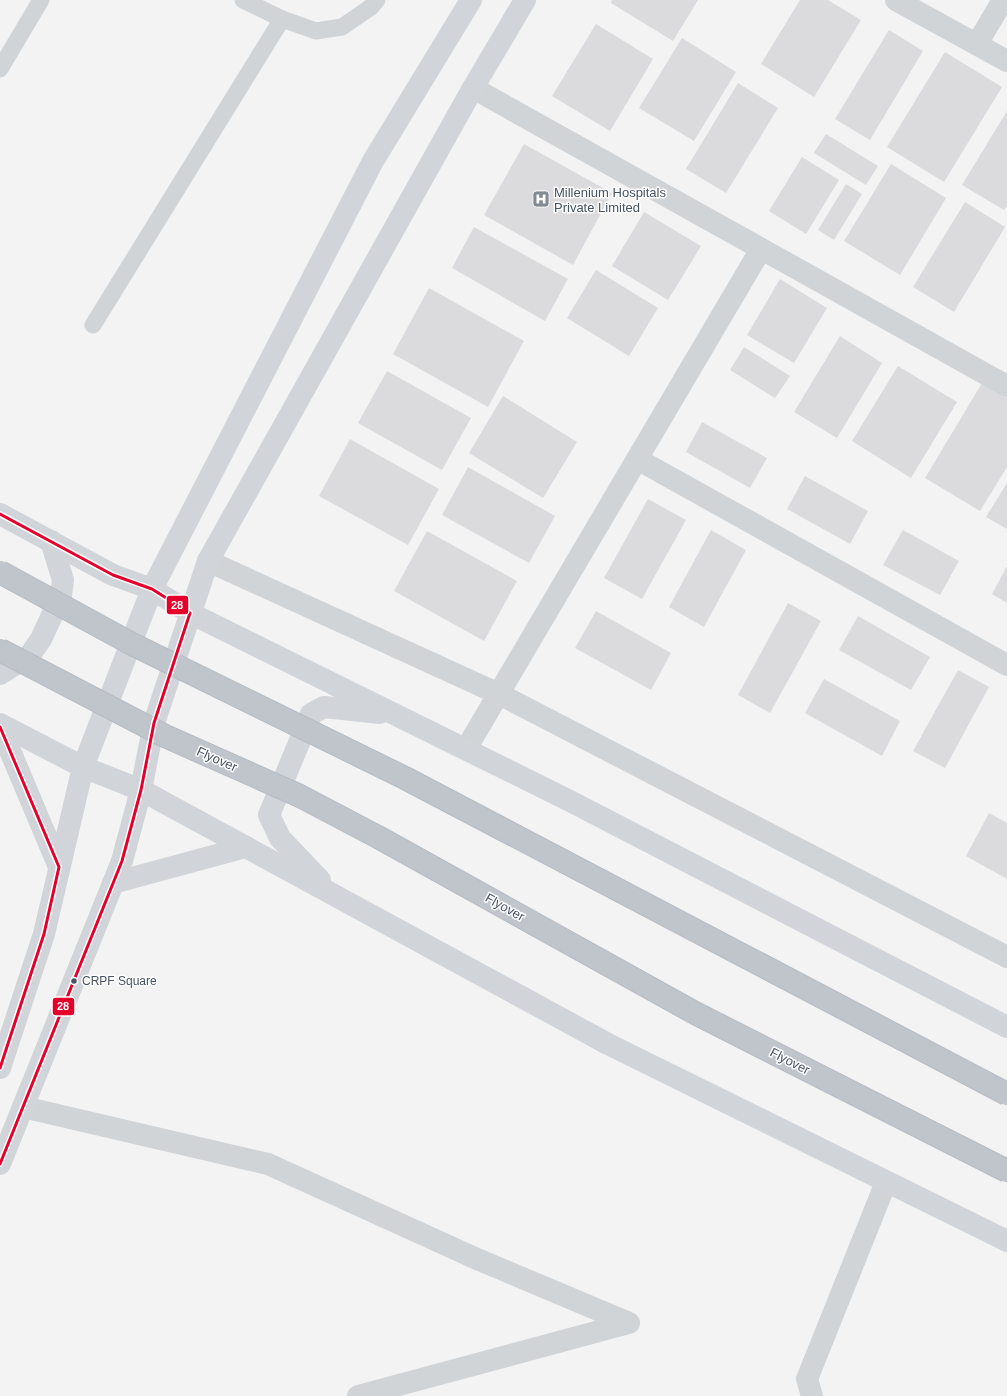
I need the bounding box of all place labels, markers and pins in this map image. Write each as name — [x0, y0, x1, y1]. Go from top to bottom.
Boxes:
place label: Millenium Hospitals Private Limited — [554, 185, 666, 215]
hospital icon: Millenium Hospitals Private Limited — [531, 189, 551, 209]
place label: CRPF Square — [82, 974, 157, 988]
marker: CRPF Square — [69, 976, 79, 986]

